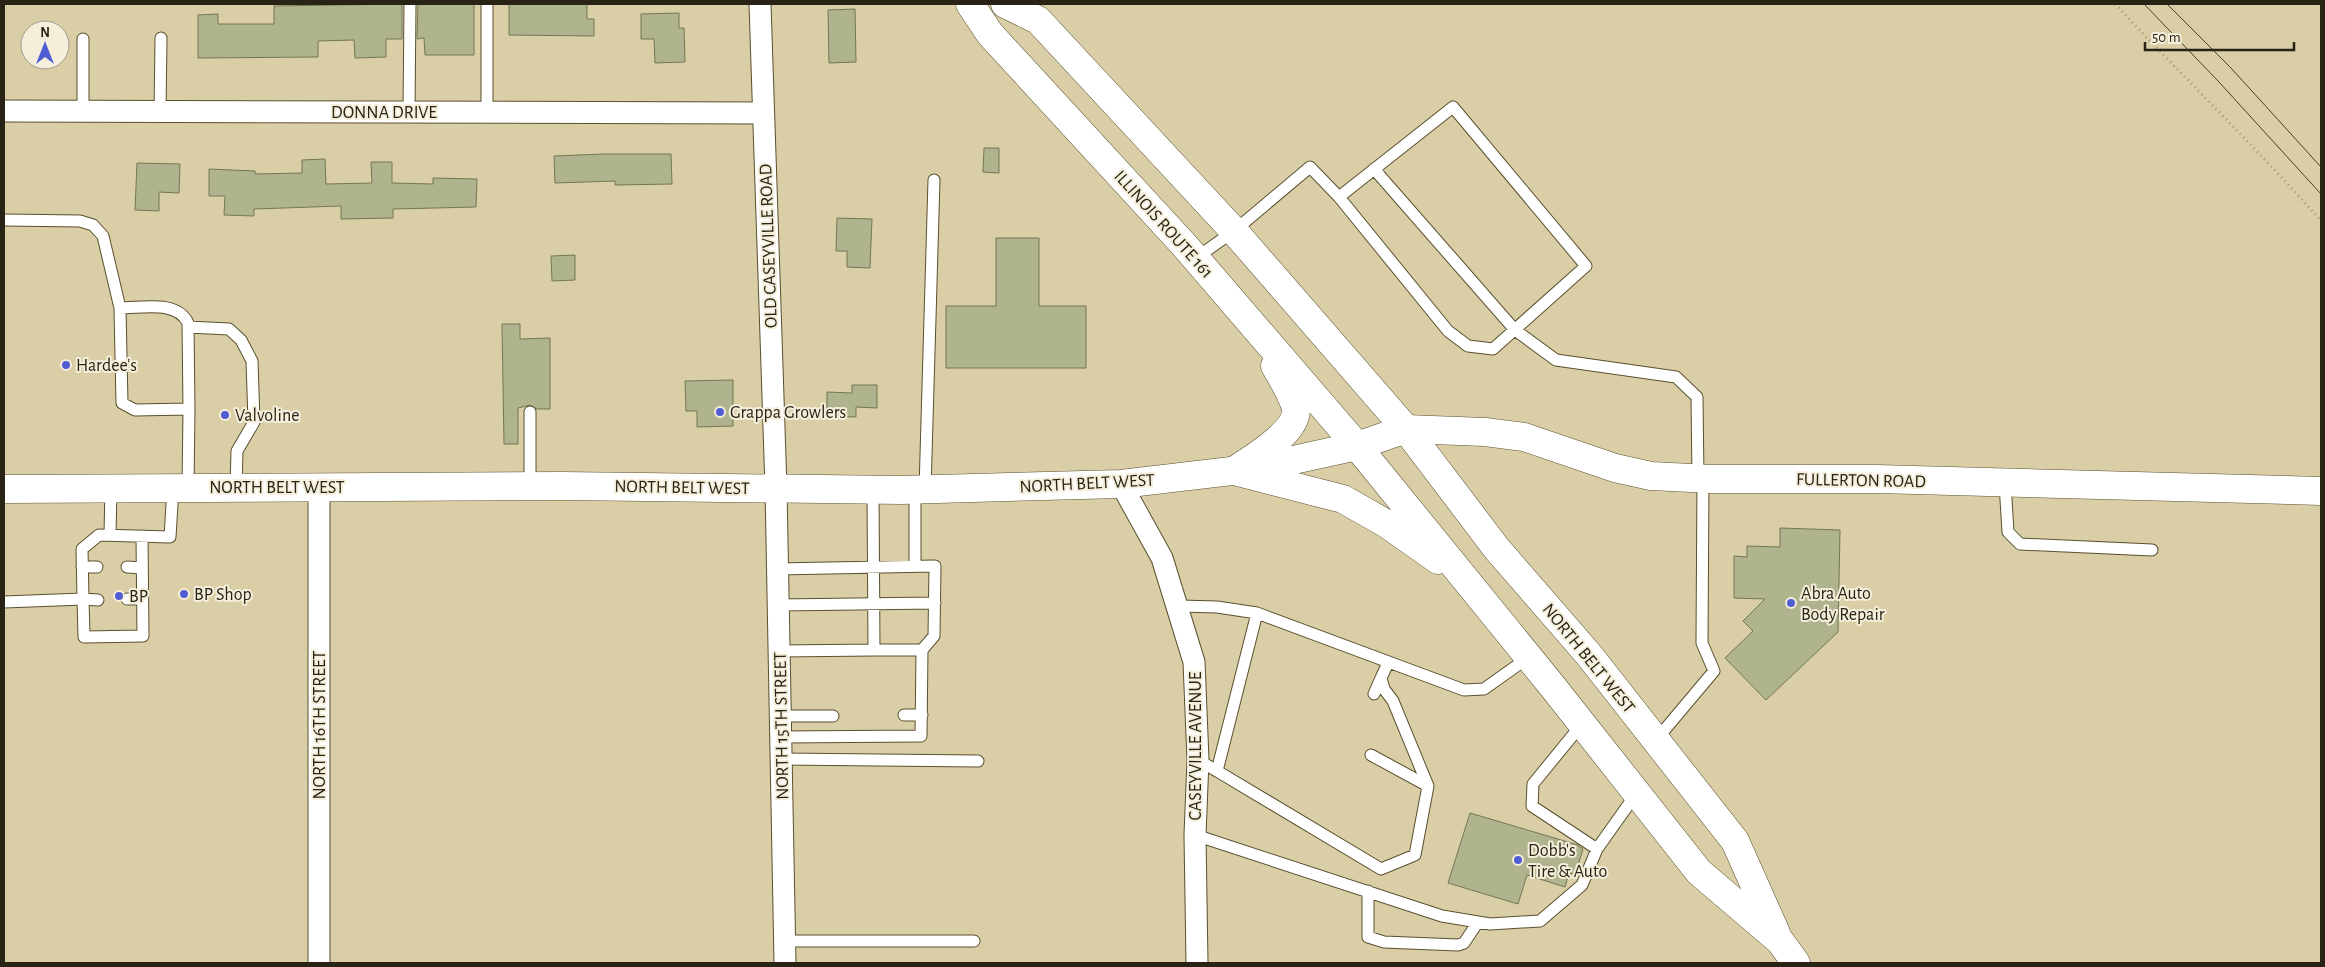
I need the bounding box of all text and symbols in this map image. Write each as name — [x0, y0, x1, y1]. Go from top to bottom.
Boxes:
north arrow — [20, 20, 70, 70]
scale bar — [2145, 20, 2294, 52]
text: N — [40, 26, 50, 40]
text: 50 m — [2152, 30, 2181, 45]
street label: DONNA DRIVE — [331, 104, 437, 122]
street label: OLD CASEYVILLE ROAD — [757, 163, 781, 329]
street label: ILLINOIS ROUTE 161 — [1110, 167, 1216, 282]
place label: Hardee's — [76, 357, 137, 375]
marker: Hardee's — [60, 359, 72, 371]
place label: Grappa Growlers — [730, 404, 846, 422]
marker: Grappa Growlers — [714, 406, 726, 418]
place label: Valvoline — [235, 407, 300, 425]
marker: Valvoline — [219, 409, 231, 421]
street label: NORTH BELT WEST — [1019, 471, 1155, 497]
street label: FULLERTON ROAD — [1796, 471, 1926, 491]
street label: NORTH BELT WEST — [614, 478, 750, 498]
street label: NORTH BELT WEST — [209, 479, 345, 497]
place label: Abra Auto Body Repair — [1801, 585, 1885, 624]
place label: BP Shop — [194, 586, 252, 604]
place label: BP — [129, 588, 148, 606]
marker: BP Shop — [178, 588, 190, 600]
marker: BP — [113, 590, 125, 602]
marker: Abra Auto Body Repair — [1785, 597, 1797, 609]
street label: NORTH BELT WEST — [1539, 600, 1638, 717]
street label: NORTH 16TH STREET — [311, 650, 329, 799]
street label: NORTH 15TH STREET — [772, 652, 792, 800]
street label: CASEYVILLE AVENUE — [1187, 671, 1205, 821]
place label: Dobb's Tire & Auto — [1528, 842, 1607, 881]
marker: Dobb's Tire & Auto — [1512, 854, 1524, 866]

